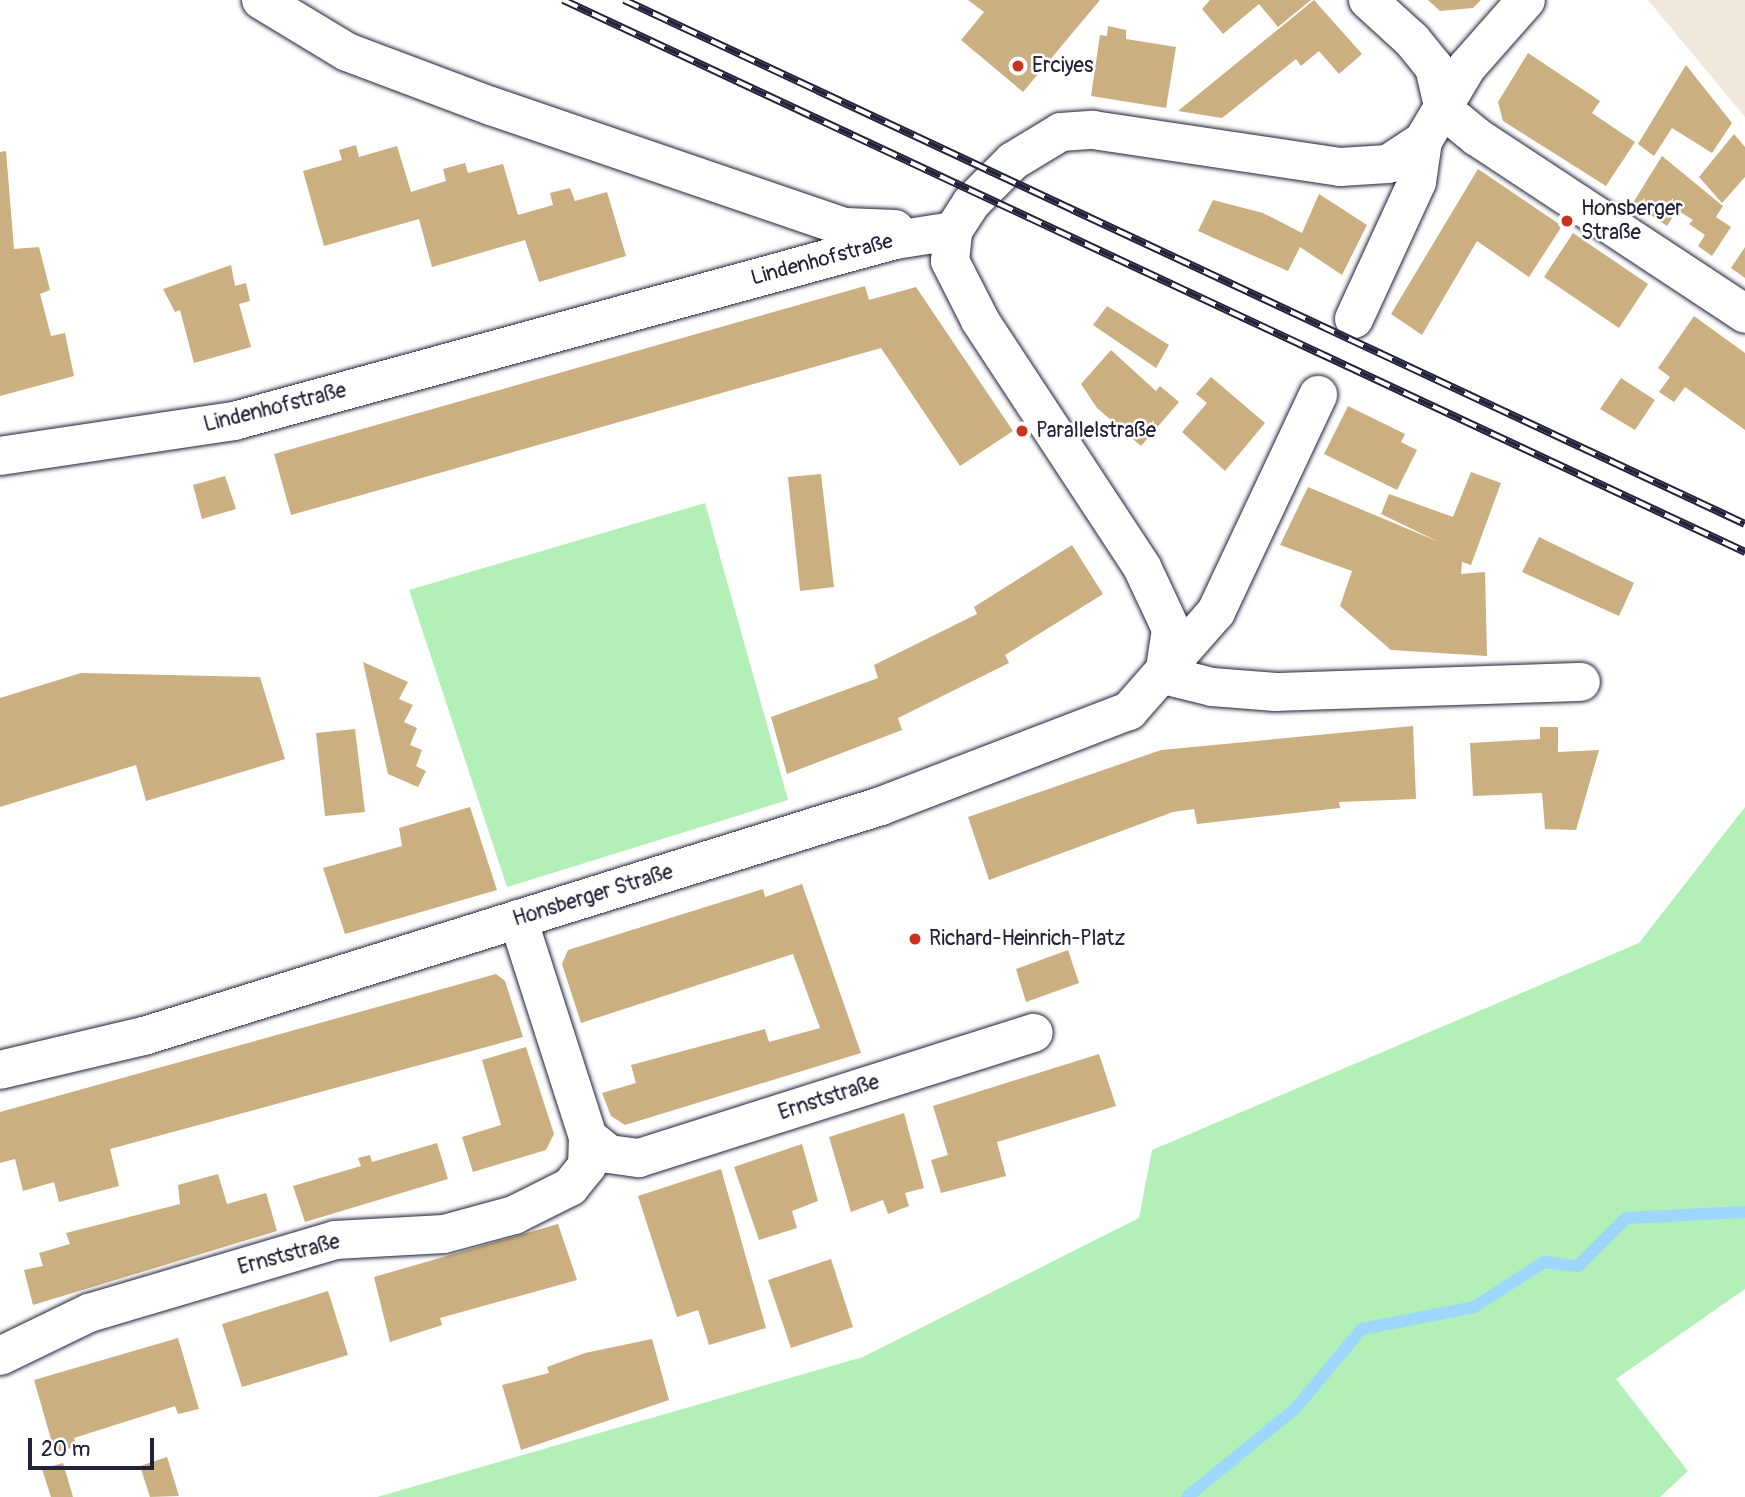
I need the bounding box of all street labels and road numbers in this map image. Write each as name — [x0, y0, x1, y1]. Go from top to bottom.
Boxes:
street label: Lindenhofstraße — [748, 229, 896, 291]
street label: Lindenhofstraße — [201, 378, 349, 438]
street label: Honsberger Straße — [510, 860, 676, 932]
street label: Ernststraße — [775, 1070, 883, 1126]
street label: Ernststraße — [235, 1229, 343, 1281]

